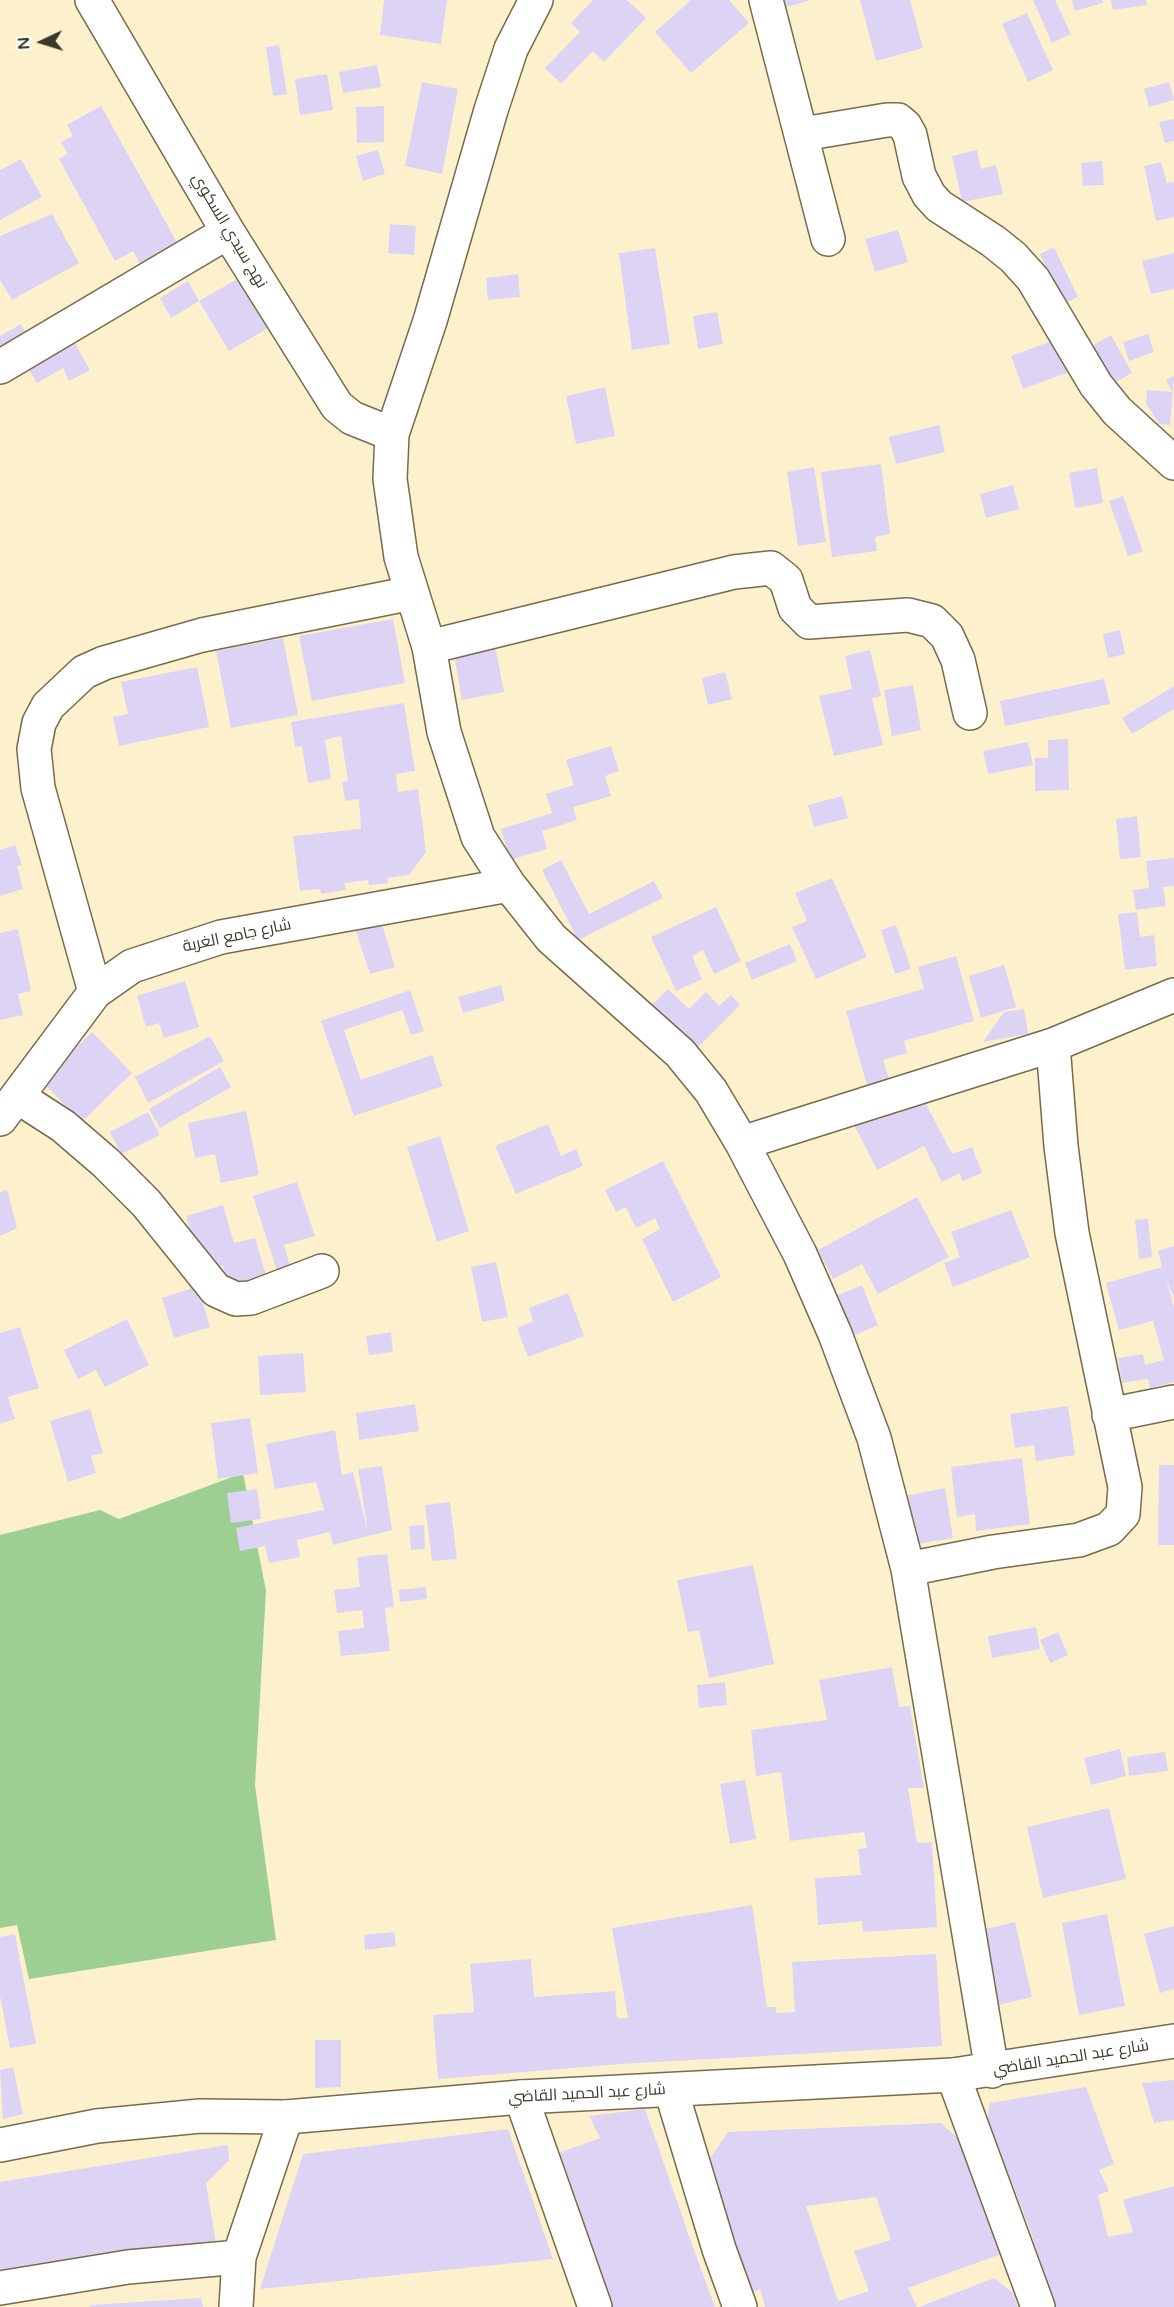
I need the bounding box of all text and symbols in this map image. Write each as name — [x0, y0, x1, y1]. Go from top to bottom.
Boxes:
north arrow — [12, 12, 72, 72]
text: N — [14, 36, 34, 50]
street label: نهج سيدي السكوي — [187, 170, 271, 292]
street label: شارع جامع الغربة — [181, 915, 293, 957]
street label: شارع عبد الحميد القاضي — [992, 2036, 1150, 2080]
street label: شارع عبد الحميد القاضي — [508, 2080, 666, 2108]

